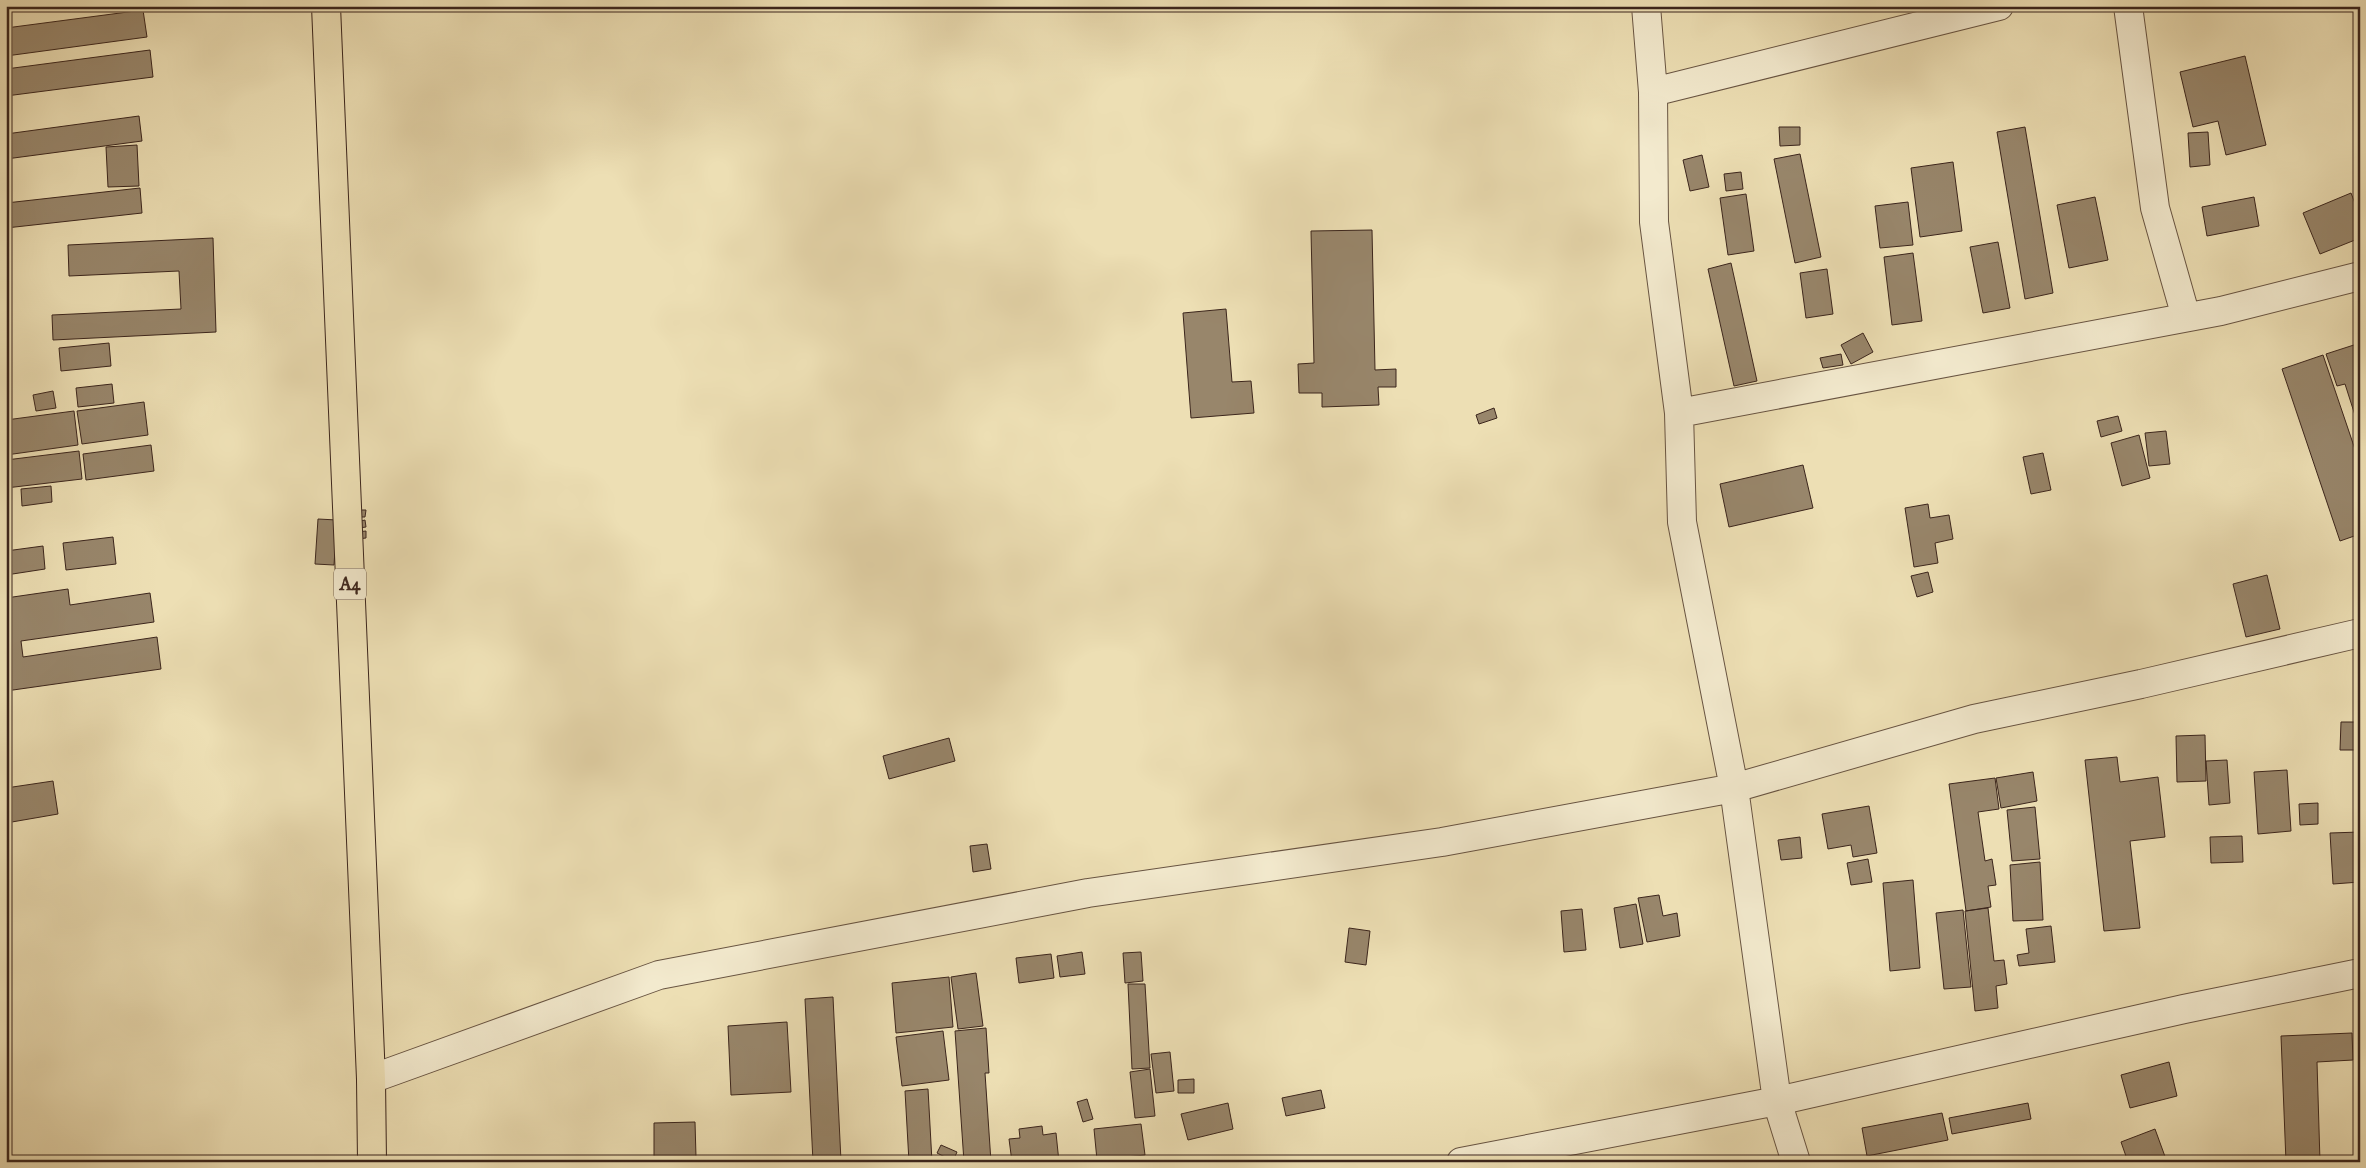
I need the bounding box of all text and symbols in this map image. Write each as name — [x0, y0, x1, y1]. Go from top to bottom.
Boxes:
road number: A4 — [334, 568, 366, 600]

